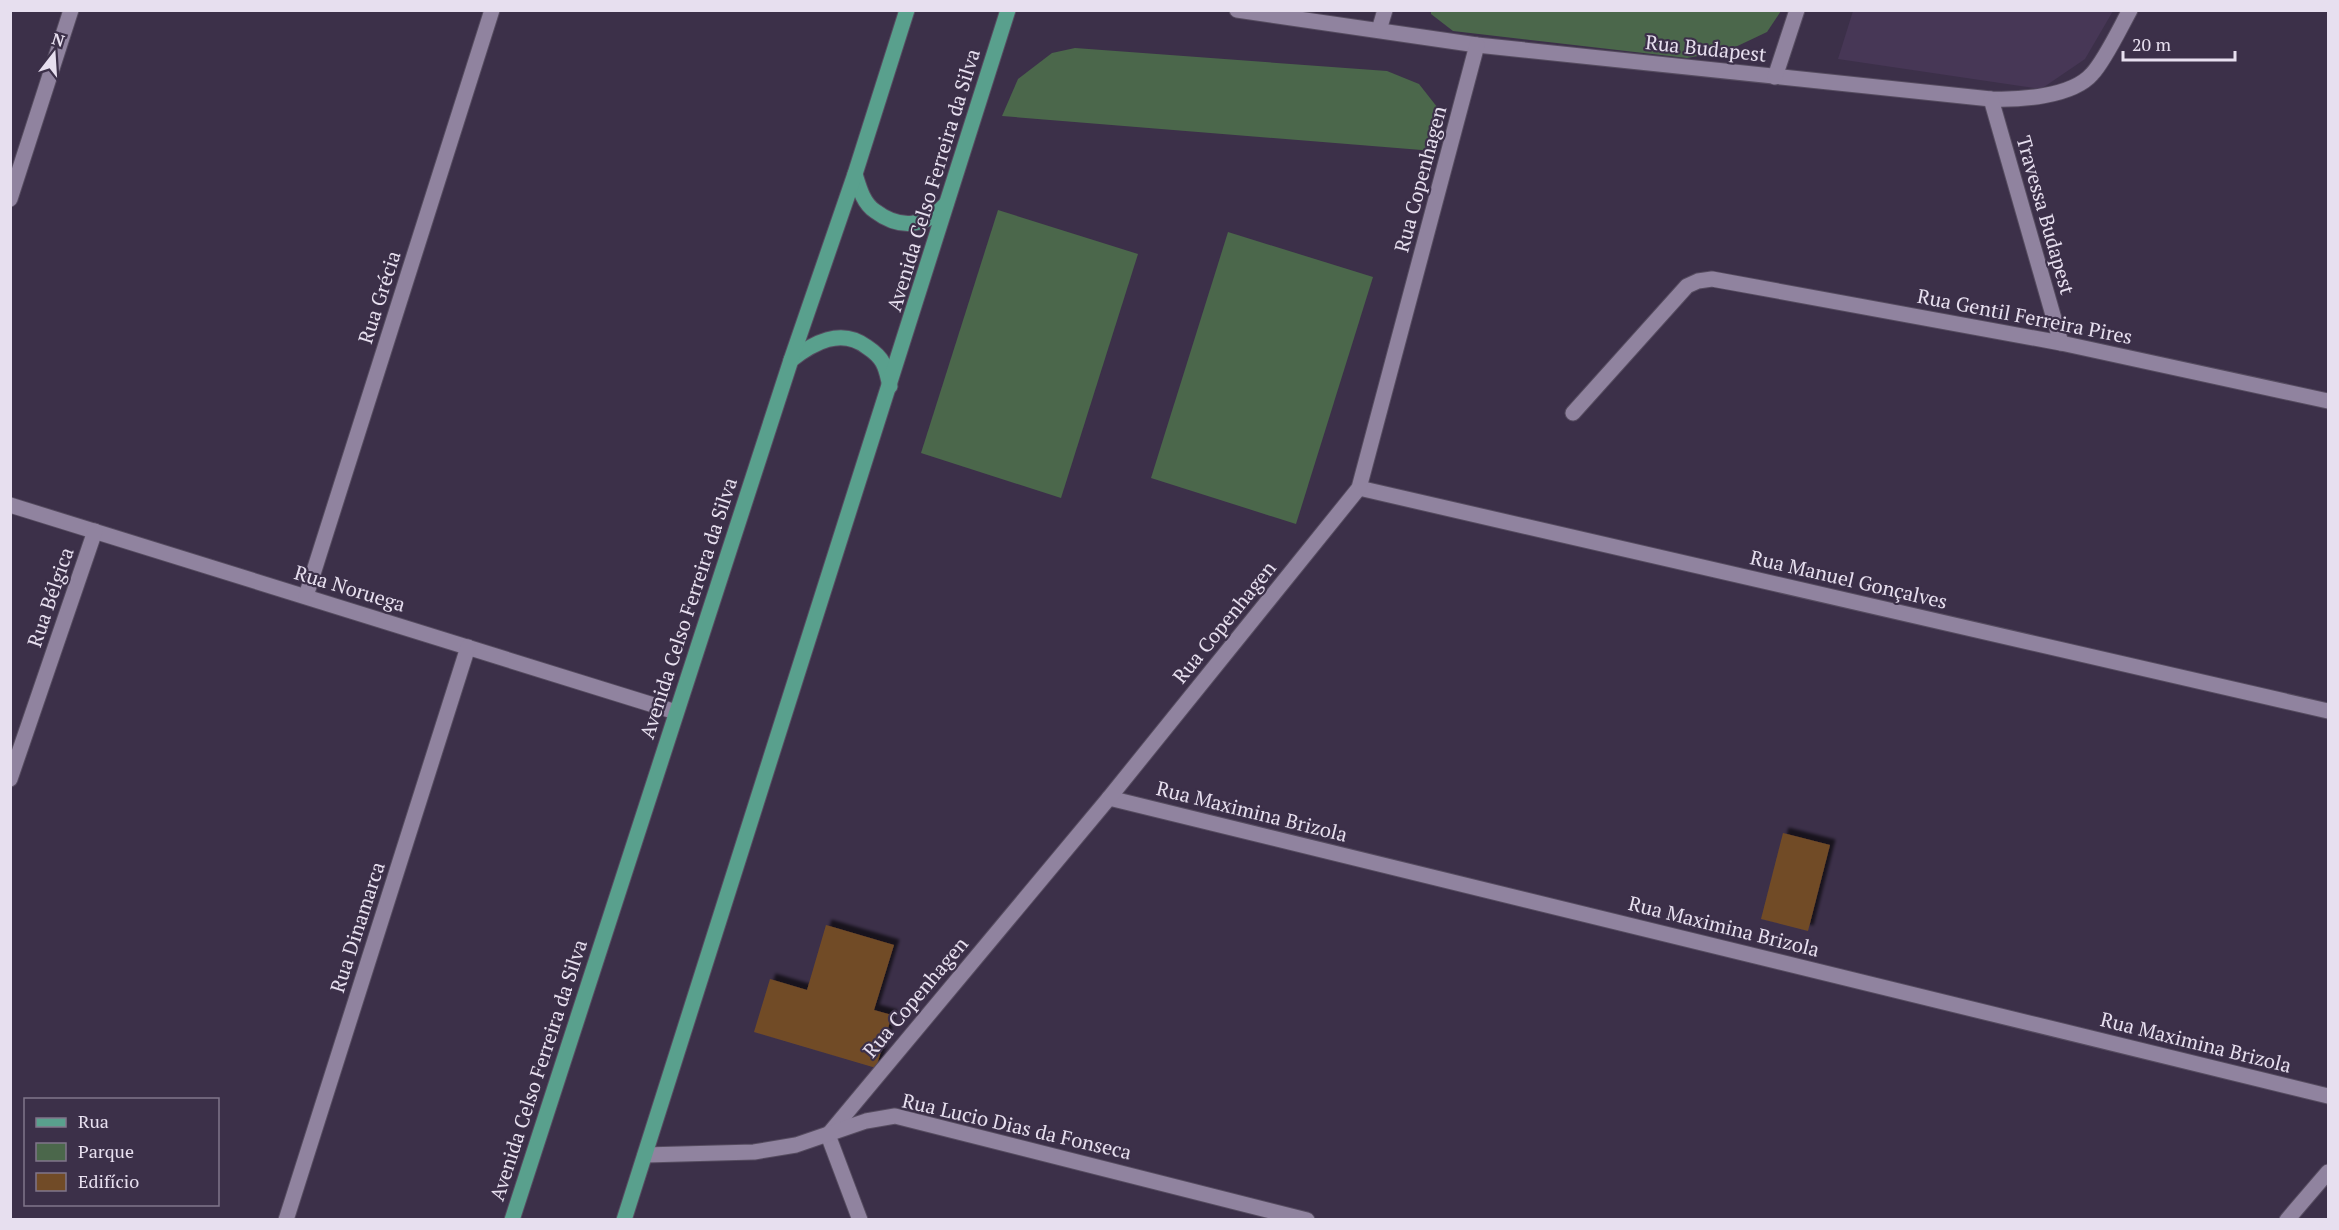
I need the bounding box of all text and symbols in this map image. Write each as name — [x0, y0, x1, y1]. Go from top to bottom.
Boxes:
north arrow — [24, 24, 84, 84]
scale bar — [2123, 24, 2236, 62]
text: N — [49, 27, 67, 52]
street label: Rua Budapest — [1644, 28, 1768, 68]
text: 20 m — [2132, 32, 2172, 56]
street label: Avenida Celso Ferreira da Silva — [880, 45, 986, 315]
street label: Rua Copenhagen — [1388, 103, 1453, 255]
street label: Travessa Budapest — [2010, 132, 2082, 298]
street label: Rua Grécia — [351, 247, 407, 347]
street label: Rua Gentil Ferreira Pires — [1915, 282, 2135, 350]
street label: Avenida Celso Ferreira da Silva — [633, 474, 743, 742]
street label: Rua Manuel Gonçalves — [1748, 543, 1950, 615]
street label: Rua Bélgica — [20, 544, 80, 650]
street label: Rua Copenhagen — [1166, 555, 1282, 689]
street label: Rua Noruega — [291, 558, 409, 618]
street label: Rua Maximina Brizola — [1154, 774, 1350, 848]
street label: Rua Dinamarca — [323, 858, 391, 996]
street label: Rua Maximina Brizola — [1626, 889, 1822, 963]
street label: Rua Copenhagen — [856, 931, 974, 1063]
street label: Avenida Celso Ferreira da Silva — [483, 936, 593, 1204]
street label: Rua Maximina Brizola — [2098, 1005, 2294, 1079]
street label: Rua Lucio Dias da Fonseca — [900, 1086, 1134, 1166]
legend — [24, 1098, 219, 1206]
text: Rua — [78, 1109, 109, 1133]
text: Parque — [78, 1139, 134, 1163]
text: Edifício — [78, 1169, 139, 1193]

